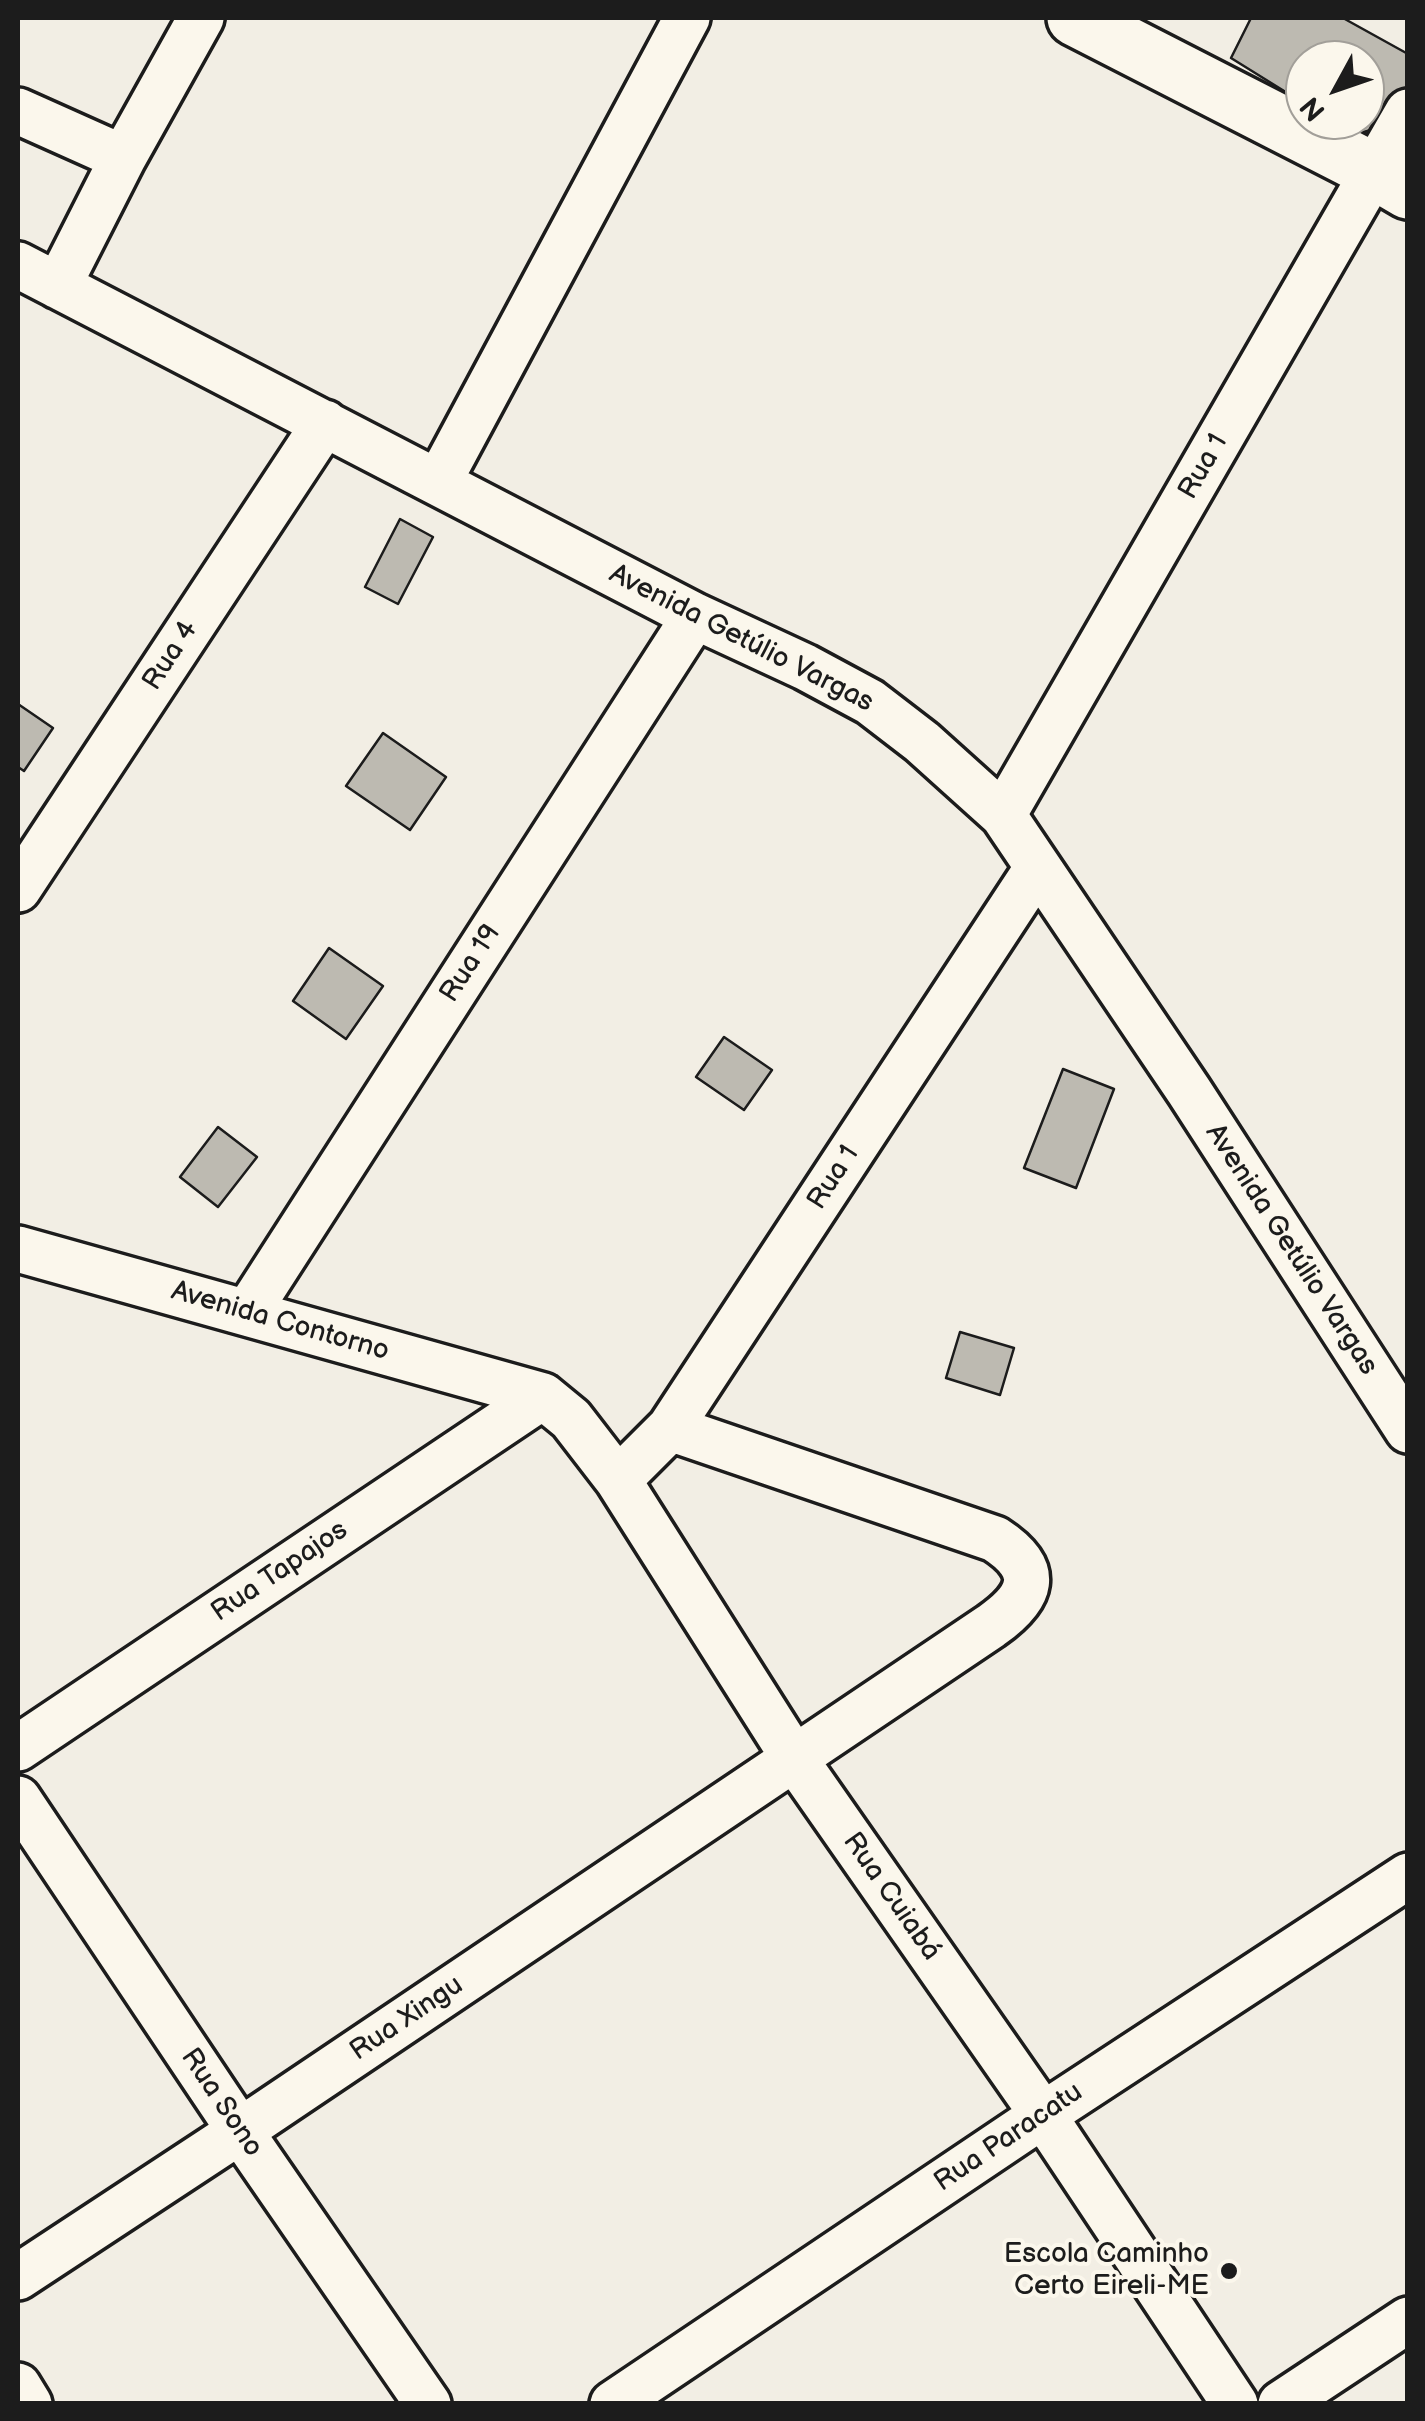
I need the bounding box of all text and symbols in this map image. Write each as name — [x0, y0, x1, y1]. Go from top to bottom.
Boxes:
north arrow — [1285, 40, 1385, 140]
text: N — [1294, 90, 1333, 127]
street label: Rua 1 — [1172, 428, 1236, 506]
street label: Avenida Getúlio Vargas — [603, 558, 879, 720]
street label: Rua 4 — [136, 615, 206, 697]
street label: Rua 19 — [434, 919, 508, 1009]
street label: Avenida Getúlio Vargas — [1197, 1118, 1385, 1382]
street label: Rua 1 — [801, 1140, 867, 1216]
street label: Avenida Contorno — [167, 1275, 393, 1369]
street label: Rua Tapajos — [205, 1514, 355, 1630]
street label: Rua Cuiabá — [835, 1827, 947, 1967]
street label: Rua Xingu — [344, 1969, 470, 2069]
street label: Rua Sono — [173, 2042, 269, 2164]
street label: Rua Paracatu — [929, 2076, 1089, 2200]
place label: Escola Caminho Certo Eireli-ME — [1004, 2238, 1209, 2304]
marker: Escola Caminho Certo Eireli-ME — [1218, 2260, 1240, 2282]

